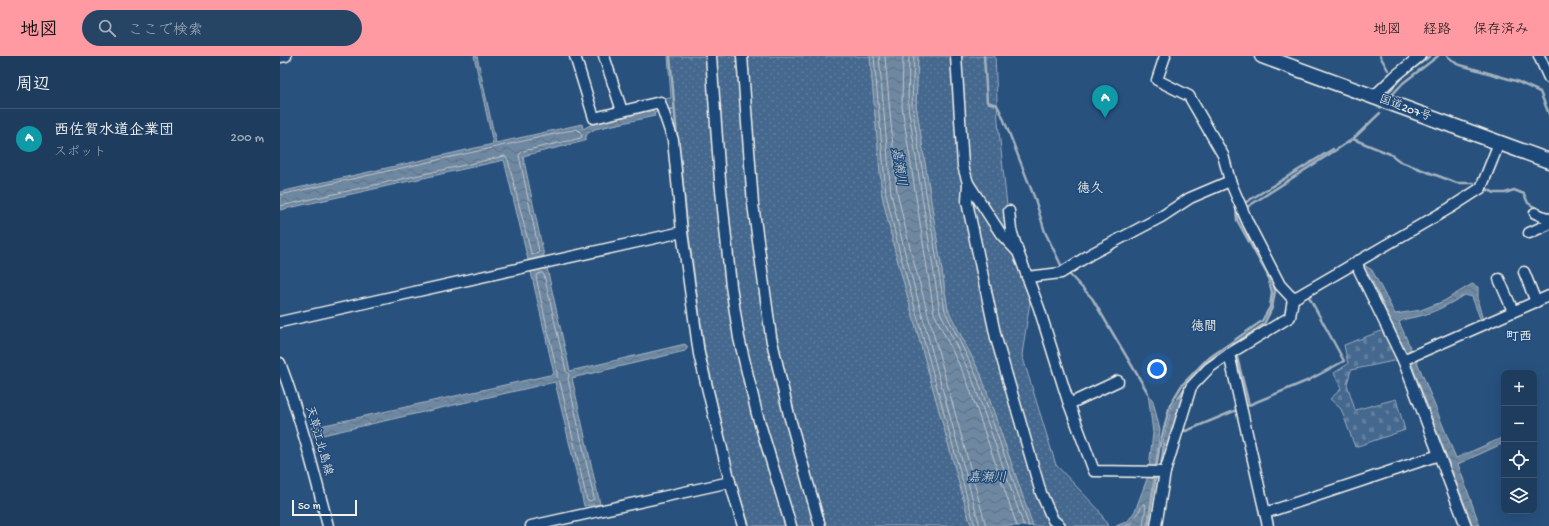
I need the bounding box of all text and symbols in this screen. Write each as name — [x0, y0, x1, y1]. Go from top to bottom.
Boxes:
search box — [82, 10, 362, 46]
icon: search — [96, 17, 118, 39]
text: 地図 — [20, 20, 58, 43]
text: ここで検索 — [128, 22, 203, 40]
text: 地図 — [1373, 22, 1401, 39]
text: 経路 — [1423, 22, 1451, 39]
text: 保存済み — [1473, 22, 1529, 39]
text: 周辺 — [16, 76, 50, 96]
pin: A — [1092, 85, 1118, 118]
street label: 国道207号 — [1377, 92, 1434, 125]
text: 西佐賀水道企業団 — [54, 122, 174, 140]
text: A — [25, 131, 33, 146]
text: 200 m — [231, 131, 264, 146]
text: スポット — [54, 145, 106, 160]
water label: 嘉瀬川 — [888, 146, 909, 187]
district label: 徳久 — [1077, 181, 1103, 197]
district label: 徳間 — [1191, 319, 1217, 335]
district label: 町西 — [1506, 330, 1532, 345]
your location — [1147, 359, 1167, 379]
map controls — [1501, 370, 1537, 514]
button: + — [1501, 370, 1537, 406]
street label: 天草江北島線 — [301, 404, 336, 478]
button: − — [1501, 406, 1537, 442]
button: locate — [1501, 442, 1537, 478]
water label: 嘉瀬川 — [967, 470, 1007, 486]
button: layers — [1501, 478, 1537, 514]
scale bar — [292, 498, 357, 517]
text: 50 m — [298, 501, 320, 513]

